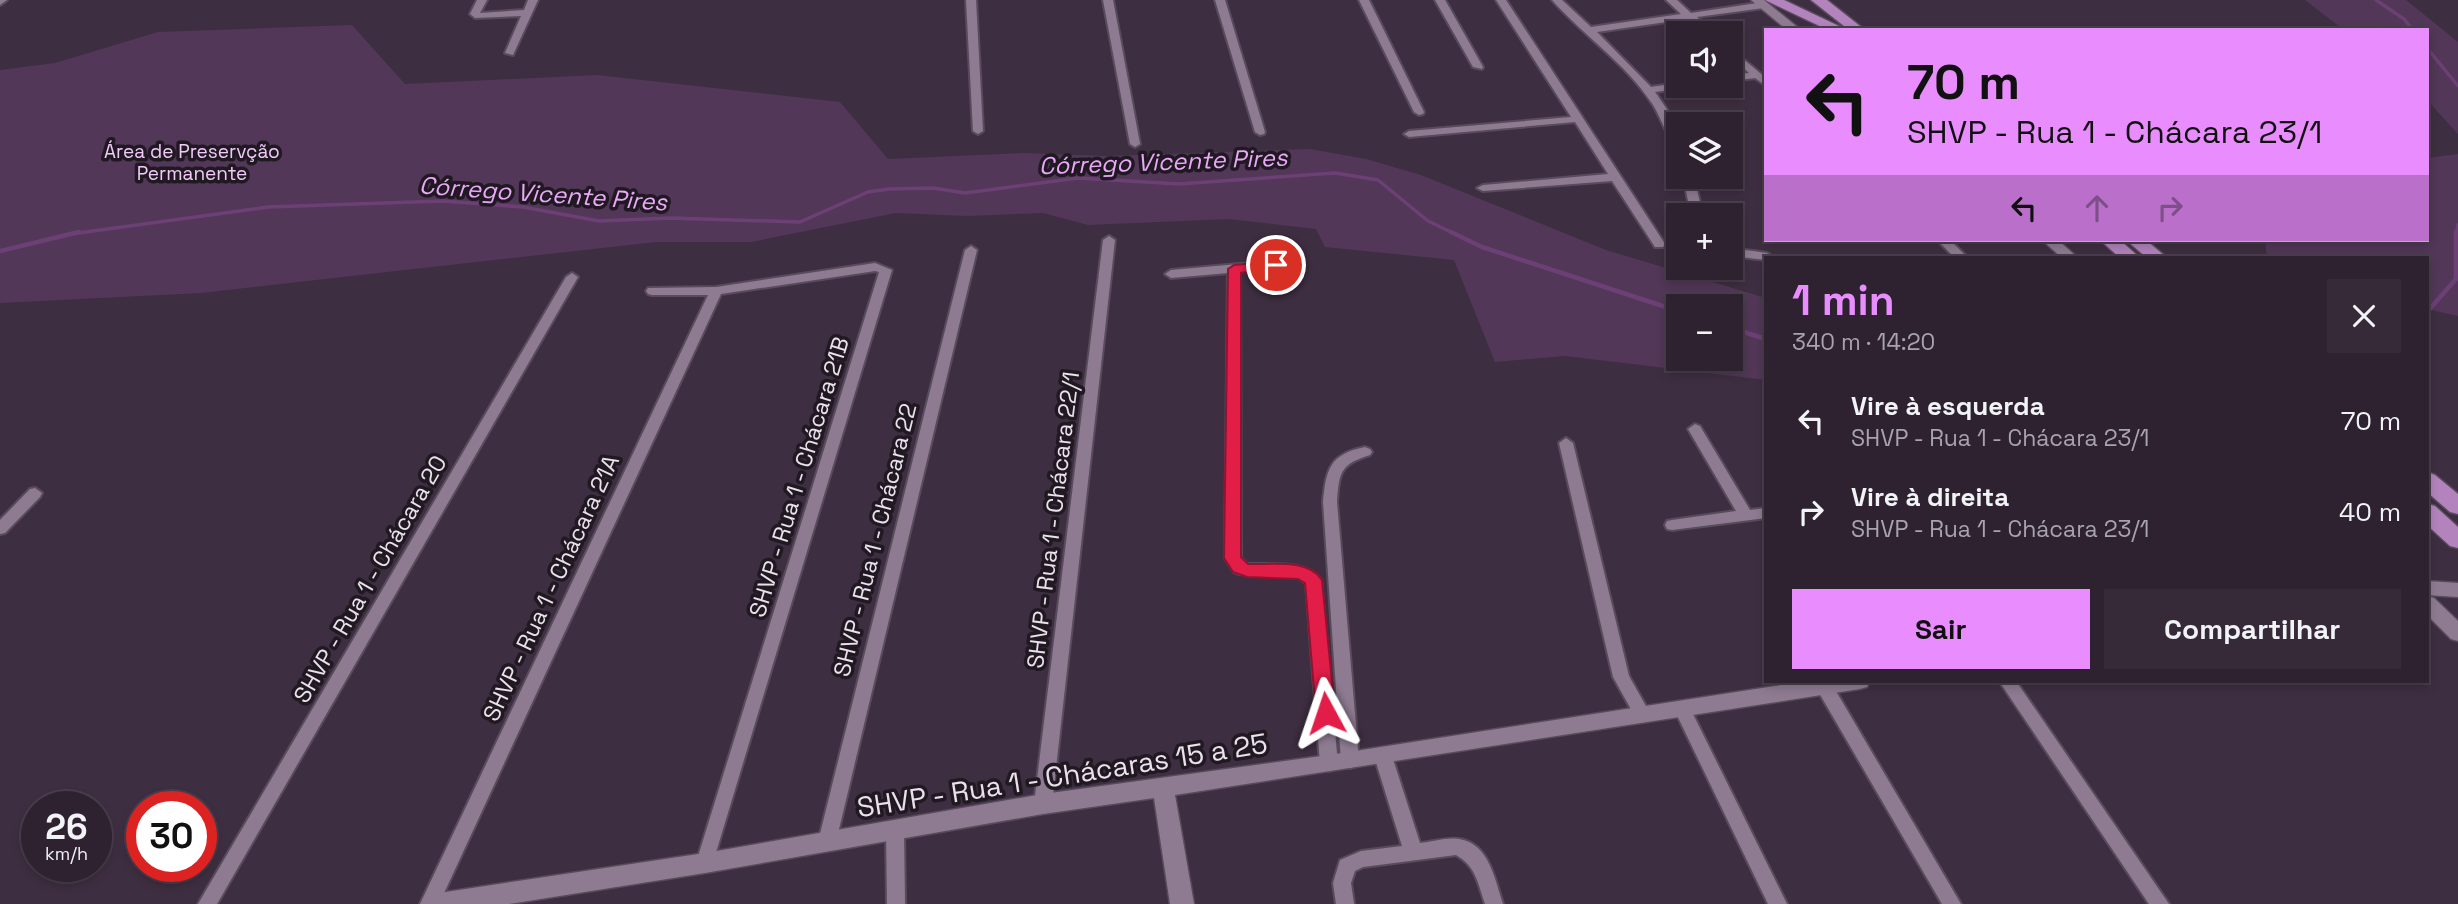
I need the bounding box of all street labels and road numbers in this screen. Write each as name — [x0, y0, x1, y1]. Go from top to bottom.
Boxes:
street label: SHVP - Rua 1 - Chácara 21B — [742, 333, 856, 621]
street label: SHVP - Rua 1 - Chácara 22/1 — [1020, 370, 1086, 670]
street label: SHVP - Rua 1 - Chácara 22 — [827, 400, 923, 680]
street label: SHVP - Rua 1 - Chácara 20 — [287, 450, 453, 708]
street label: SHVP - Rua 1 - Chácara 21A — [476, 450, 626, 726]
street label: SHVP - Rua 1 - Chácaras 15 a 25 — [854, 725, 1270, 825]

